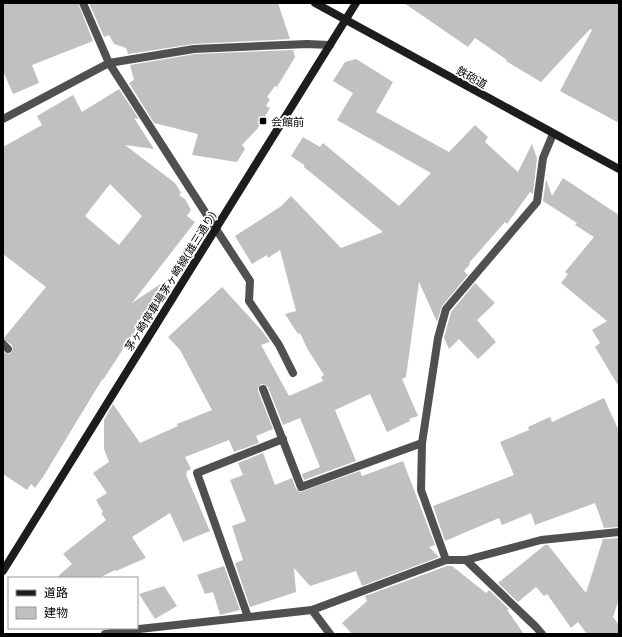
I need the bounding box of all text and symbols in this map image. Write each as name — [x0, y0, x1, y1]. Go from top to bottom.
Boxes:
street label: 鉄砲道 — [454, 63, 490, 91]
place label: 会館前 — [271, 115, 304, 128]
marker: 会館前 — [258, 116, 268, 126]
street label: 茅ヶ崎停車場茅ヶ崎線(雄三通り) — [122, 209, 218, 353]
legend — [8, 577, 138, 629]
text: 道路 — [44, 585, 68, 599]
text: 建物 — [44, 605, 68, 619]

